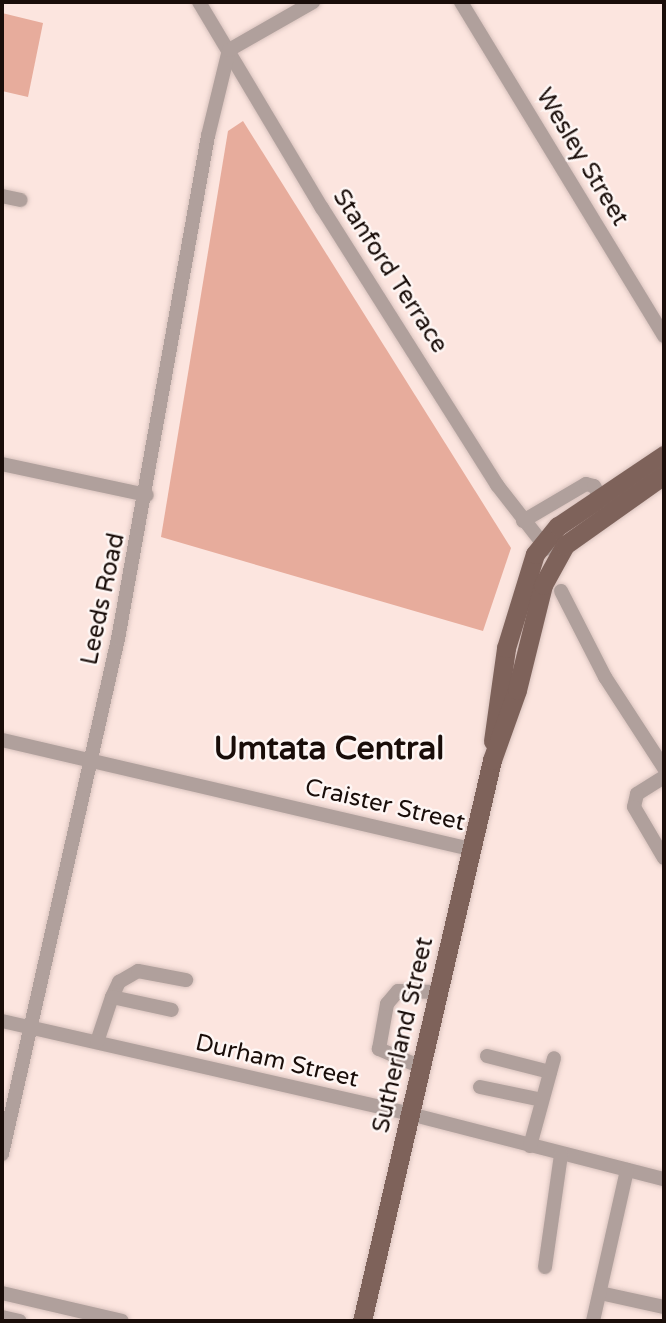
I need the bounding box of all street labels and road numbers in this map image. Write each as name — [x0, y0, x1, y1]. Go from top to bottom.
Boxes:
street label: Wesley Street — [530, 83, 634, 231]
street label: Stanford Terrace — [326, 184, 454, 358]
street label: Leeds Road — [75, 530, 131, 668]
street label: Craister Street — [302, 773, 468, 837]
street label: Sutherland Street — [366, 934, 440, 1136]
street label: Durham Street — [193, 1028, 361, 1094]

